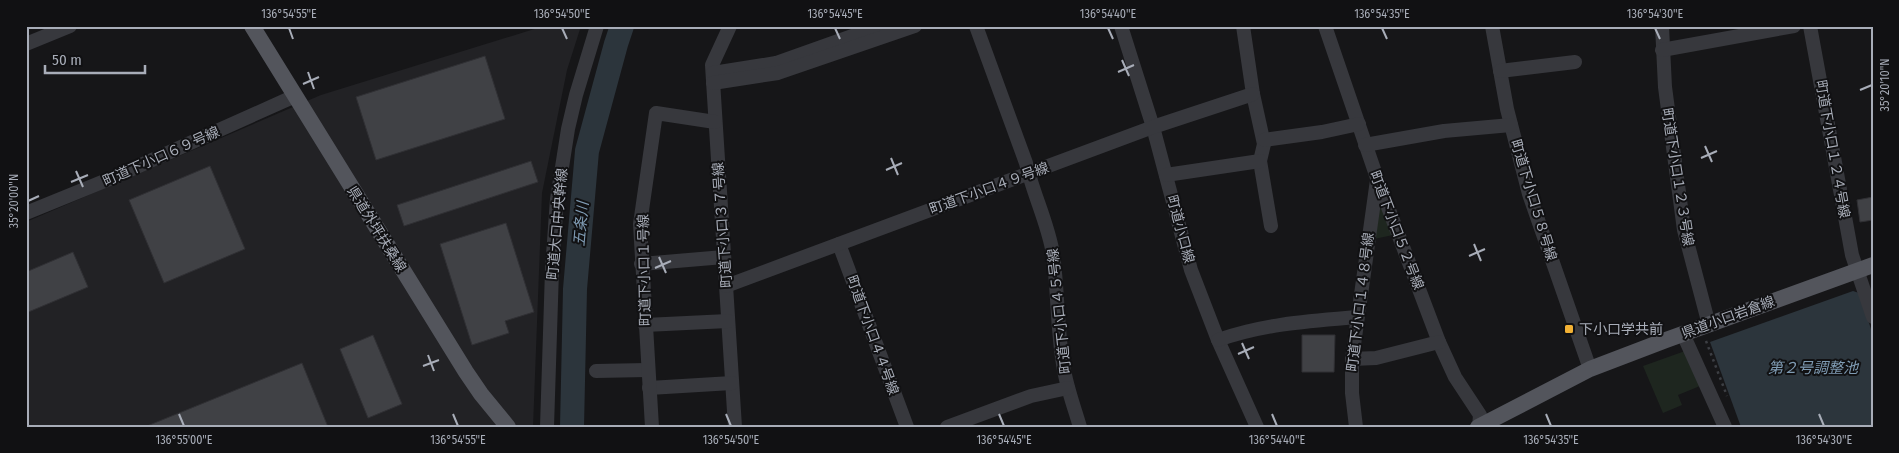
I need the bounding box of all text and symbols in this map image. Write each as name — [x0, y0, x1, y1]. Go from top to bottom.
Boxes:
text: 136°54'55"E — [261, 7, 317, 21]
text: 136°54'50"E — [534, 7, 591, 21]
text: 136°54'45"E — [807, 7, 863, 21]
text: 136°54'40"E — [1080, 7, 1137, 21]
text: 136°54'35"E — [1354, 7, 1410, 21]
text: 136°54'30"E — [1627, 7, 1684, 21]
scale bar — [45, 42, 145, 74]
text: 50 m — [52, 51, 82, 69]
text: 35°20'10"N — [1878, 59, 1892, 111]
street label: 町道下小口１２４号線 — [1812, 79, 1853, 219]
street label: 町道下小口１２３号線 — [1658, 107, 1697, 248]
street label: 町道下小口６９号線 — [100, 123, 222, 190]
street label: 町道下小口５８号線 — [1507, 137, 1560, 263]
street label: 町道下小口４９号線 — [927, 159, 1051, 218]
street label: 町道下小口３７号線 — [710, 162, 735, 288]
street label: 町道大口中央幹線 — [544, 168, 571, 281]
street label: 町道下小口５２号線 — [1366, 168, 1427, 292]
text: 35°20'00"N — [7, 174, 21, 228]
street label: 県道外坪扶桑線 — [343, 183, 410, 275]
street label: 町道小口線 — [1163, 193, 1198, 265]
water label: 五条川 — [570, 199, 592, 247]
street label: 町道下小口１号線 — [635, 214, 654, 326]
street label: 町道下小口１４８号線 — [1344, 232, 1377, 373]
street label: 町道下小口４５号線 — [1044, 247, 1075, 374]
street label: 町道下小口４４号線 — [843, 273, 902, 397]
street label: 県道小口岩倉線 — [1679, 293, 1777, 342]
place label: 下小口学共前 — [1579, 321, 1663, 338]
marker: 下小口学共前 — [1563, 323, 1575, 335]
water label: 第２号調整池 — [1768, 359, 1860, 377]
text: 136°55'00"E — [155, 433, 213, 447]
text: 136°54'55"E — [430, 433, 486, 447]
text: 136°54'50"E — [703, 433, 760, 447]
text: 136°54'45"E — [976, 433, 1032, 447]
text: 136°54'40"E — [1249, 433, 1306, 447]
text: 136°54'35"E — [1523, 433, 1579, 447]
text: 136°54'30"E — [1796, 433, 1853, 447]

